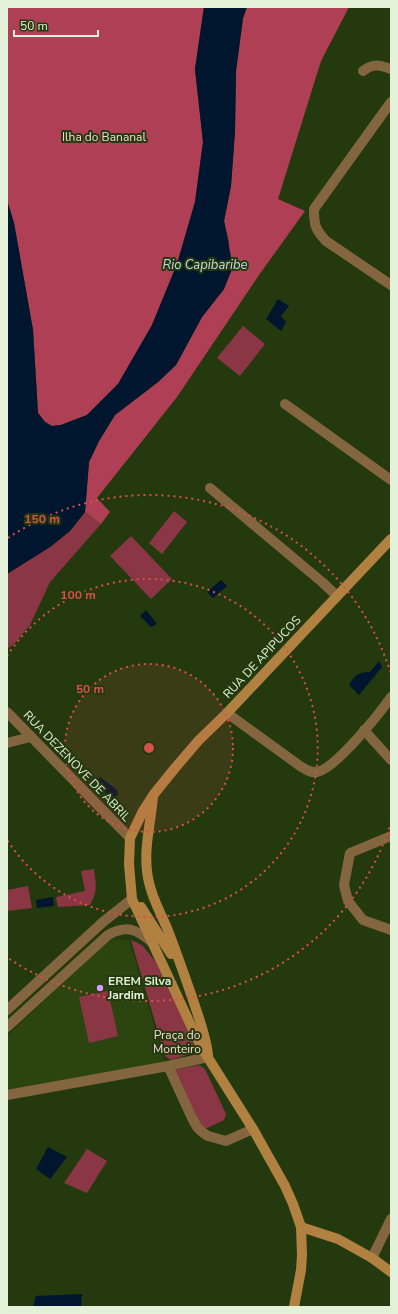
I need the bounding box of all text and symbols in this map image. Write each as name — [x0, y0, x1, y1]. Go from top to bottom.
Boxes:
scale bar — [14, 12, 98, 38]
text: 50 m — [20, 18, 48, 34]
park label: Ilha do Bananal — [62, 129, 146, 145]
water label: Rio Capibaribe — [163, 256, 248, 274]
text: 150 m — [24, 511, 60, 527]
text: 100 m — [60, 587, 96, 603]
street label: RUA DE APIPUCOS — [219, 612, 305, 702]
text: 50 m — [76, 681, 104, 697]
street label: RUA DEZENOVE DE ABRIL — [20, 707, 135, 825]
centre of rings — [142, 741, 156, 755]
place label: EREM Silva Jardim — [107, 973, 171, 1003]
marker: EREM Silva Jardim — [95, 983, 105, 993]
park label: Praça do Monteiro — [153, 1027, 201, 1057]

